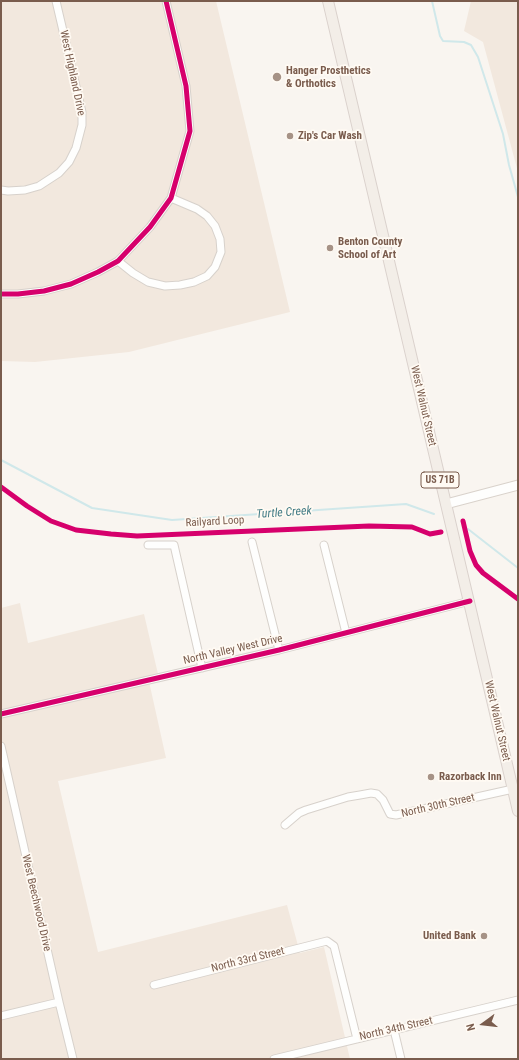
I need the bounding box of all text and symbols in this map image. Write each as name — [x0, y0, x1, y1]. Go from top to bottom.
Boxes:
street label: West Highland Drive — [56, 29, 88, 117]
place label: Hanger Prosthetics & Orthotics — [286, 64, 371, 90]
marker: Hanger Prosthetics & Orthotics — [271, 71, 283, 83]
place label: Zip's Car Wash — [298, 129, 362, 143]
marker: Zip's Car Wash — [285, 131, 295, 141]
place label: Benton County School of Art — [338, 235, 402, 261]
marker: Benton County School of Art — [325, 243, 335, 253]
street label: West Walnut Street — [407, 364, 439, 448]
road number: US 71B — [421, 472, 459, 488]
water label: Turtle Creek — [256, 504, 312, 522]
street label: Railyard Loop — [185, 514, 245, 530]
street label: North Valley West Drive — [182, 632, 284, 668]
street label: West Walnut Street — [481, 679, 513, 763]
place label: Razorback Inn — [439, 770, 502, 784]
marker: Razorback Inn — [426, 772, 436, 782]
street label: North 30th Street — [400, 791, 476, 821]
street label: West Beechwood Drive — [18, 853, 54, 953]
place label: United Bank — [423, 929, 476, 943]
marker: United Bank — [479, 931, 489, 941]
street label: North 33rd Street — [210, 945, 286, 975]
north arrow — [463, 1004, 503, 1044]
street label: North 34th Street — [358, 1014, 434, 1044]
text: N — [464, 1022, 478, 1032]

